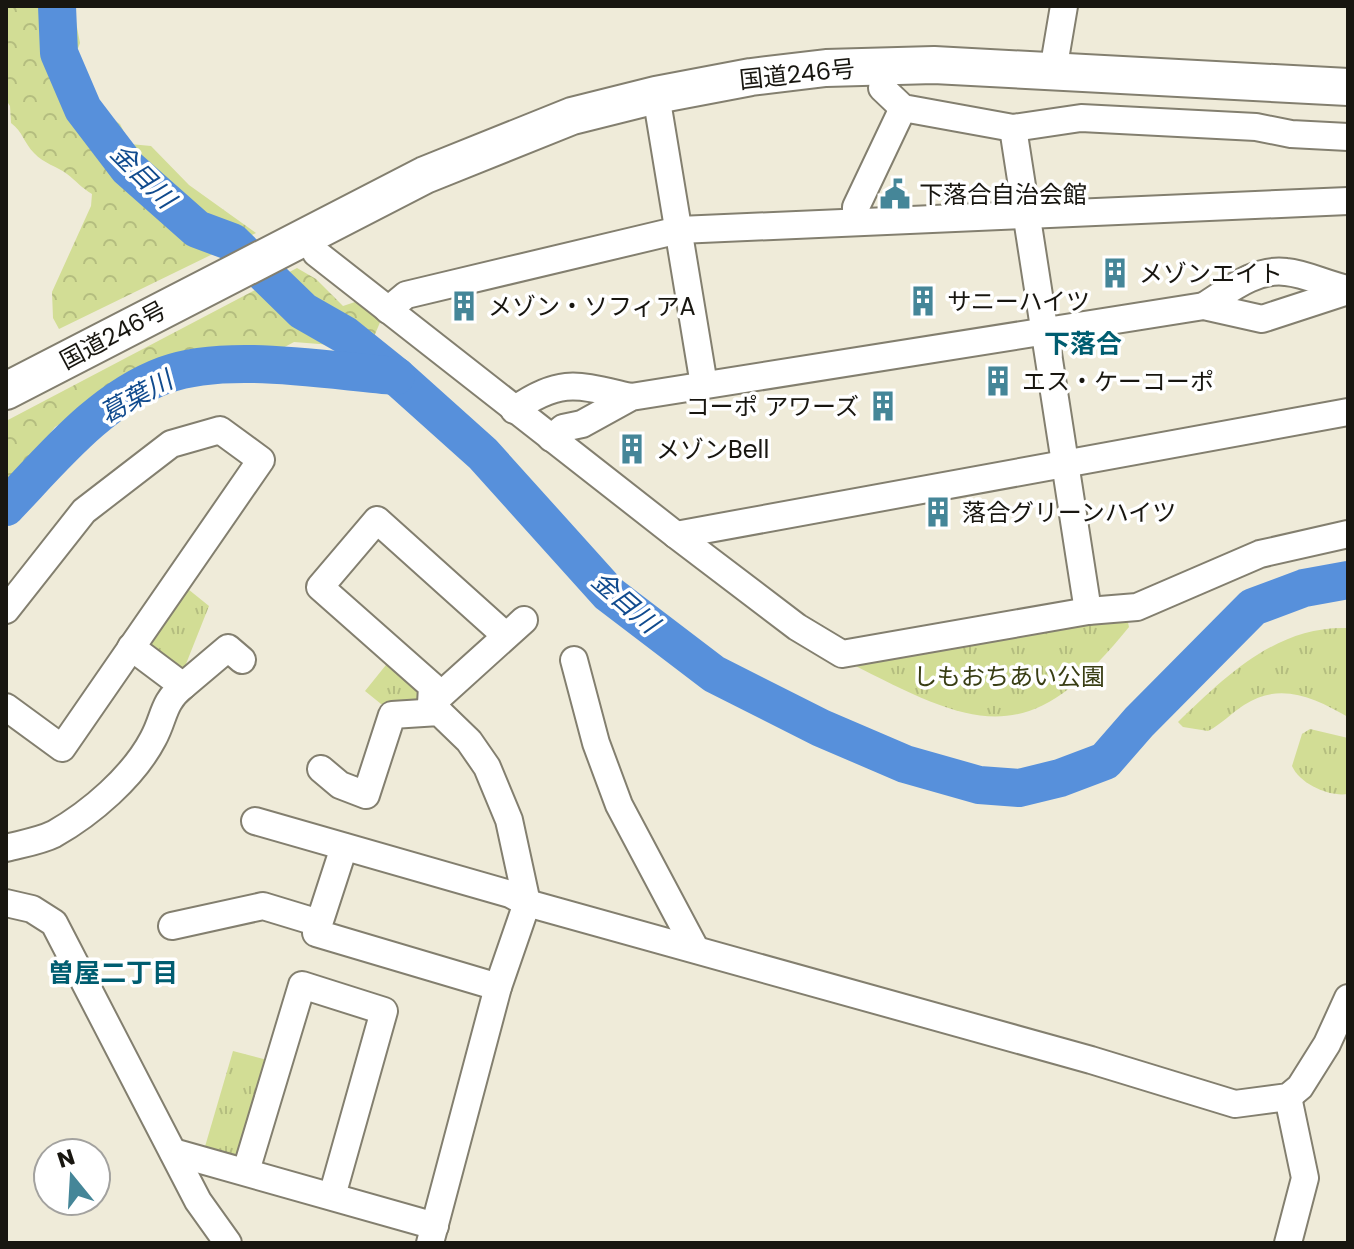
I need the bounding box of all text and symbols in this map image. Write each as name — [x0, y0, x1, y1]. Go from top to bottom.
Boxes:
street label: 国道246号 — [738, 52, 856, 96]
water label: 金目川 — [103, 136, 185, 218]
public building icon: 下落合自治会館 — [878, 177, 912, 211]
place label: 下落合自治会館 — [919, 178, 1087, 211]
building icon: メゾンエイト — [1098, 256, 1132, 290]
place label: メゾンエイト — [1139, 257, 1283, 290]
building icon: サニーハイツ — [906, 284, 940, 318]
place label: サニーハイツ — [947, 285, 1090, 318]
building icon: メゾン・ソフィアA — [447, 289, 481, 323]
place label: メゾン・ソフィアA — [488, 290, 696, 323]
street label: 国道246号 — [54, 293, 172, 377]
district label: 下落合 — [1044, 326, 1122, 362]
water label: 葛葉川 — [93, 361, 181, 432]
building icon: エス・ケーコーポ — [981, 364, 1015, 398]
place label: エス・ケーコーポ — [1022, 365, 1214, 398]
building icon: コーポ アワーズ — [866, 389, 900, 423]
place label: コーポ アワーズ — [686, 390, 859, 423]
building icon: メゾンBell — [615, 432, 649, 466]
place label: メゾンBell — [656, 433, 769, 466]
building icon: 落合グリーンハイツ — [921, 495, 955, 529]
place label: 落合グリーンハイツ — [962, 496, 1176, 529]
water label: 金目川 — [584, 563, 669, 643]
park label: しもおちあい公園 — [913, 660, 1105, 693]
district label: 曽屋二丁目 — [48, 955, 178, 991]
north arrow — [32, 1137, 112, 1217]
text: N — [53, 1141, 79, 1176]

